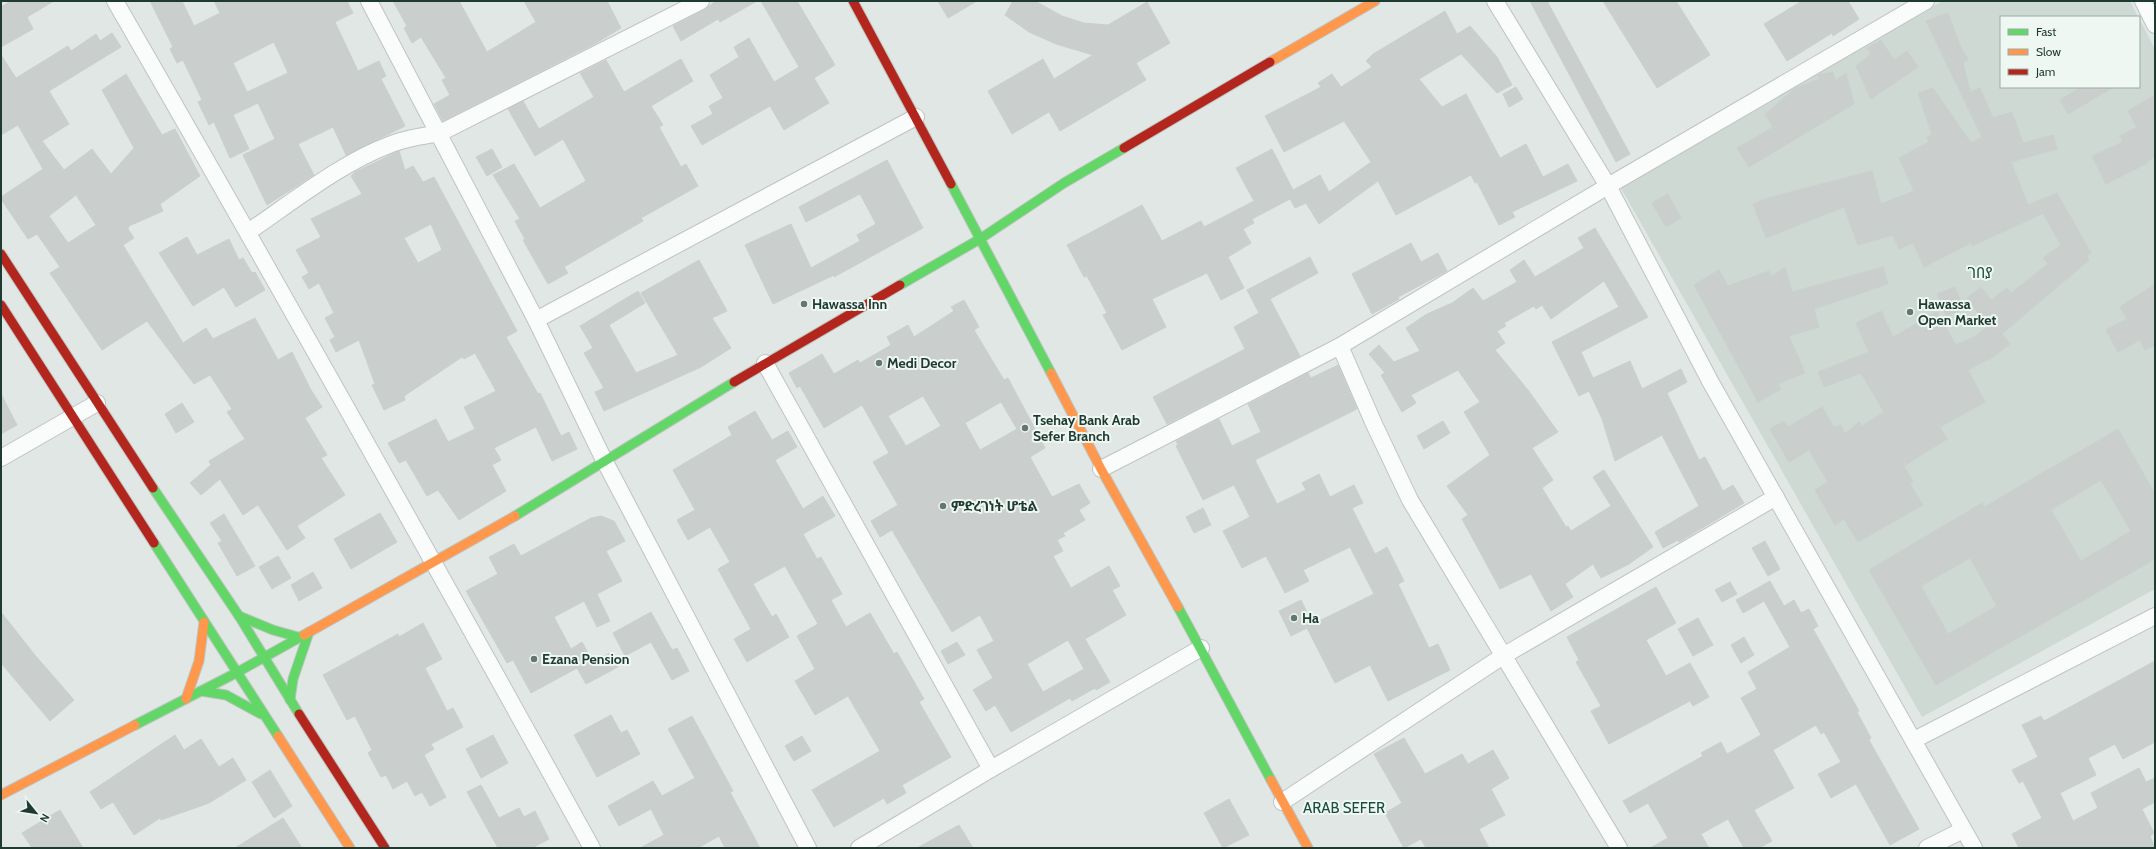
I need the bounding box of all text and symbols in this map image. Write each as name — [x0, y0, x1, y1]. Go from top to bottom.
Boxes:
legend — [2000, 16, 2140, 88]
text: Fast — [2036, 24, 2056, 39]
text: Slow — [2036, 44, 2061, 59]
text: Jam — [2035, 64, 2055, 79]
district label: ገበያ — [1967, 264, 1993, 282]
place label: Hawassa Inn — [812, 295, 887, 313]
place label: Hawassa Open Market — [1918, 295, 1997, 329]
marker: Hawassa Inn — [799, 299, 809, 309]
marker: Hawassa Open Market — [1905, 307, 1915, 317]
place label: Medi Decor — [887, 354, 957, 372]
marker: Medi Decor — [874, 358, 884, 368]
place label: Tsehay Bank Arab Sefer Branch — [1033, 411, 1140, 445]
marker: Tsehay Bank Arab Sefer Branch — [1020, 423, 1030, 433]
place label: ምድረገነት ሆቴል — [951, 497, 1039, 515]
marker: ምድረገነት ሆቴል — [938, 501, 948, 511]
place label: Ha — [1302, 609, 1319, 627]
marker: Ha — [1289, 613, 1299, 623]
place label: Ezana Pension — [542, 650, 630, 668]
marker: Ezana Pension — [529, 654, 539, 664]
north arrow — [16, 793, 56, 833]
district label: ARAB SEFER — [1303, 799, 1385, 817]
text: N — [37, 811, 53, 825]

